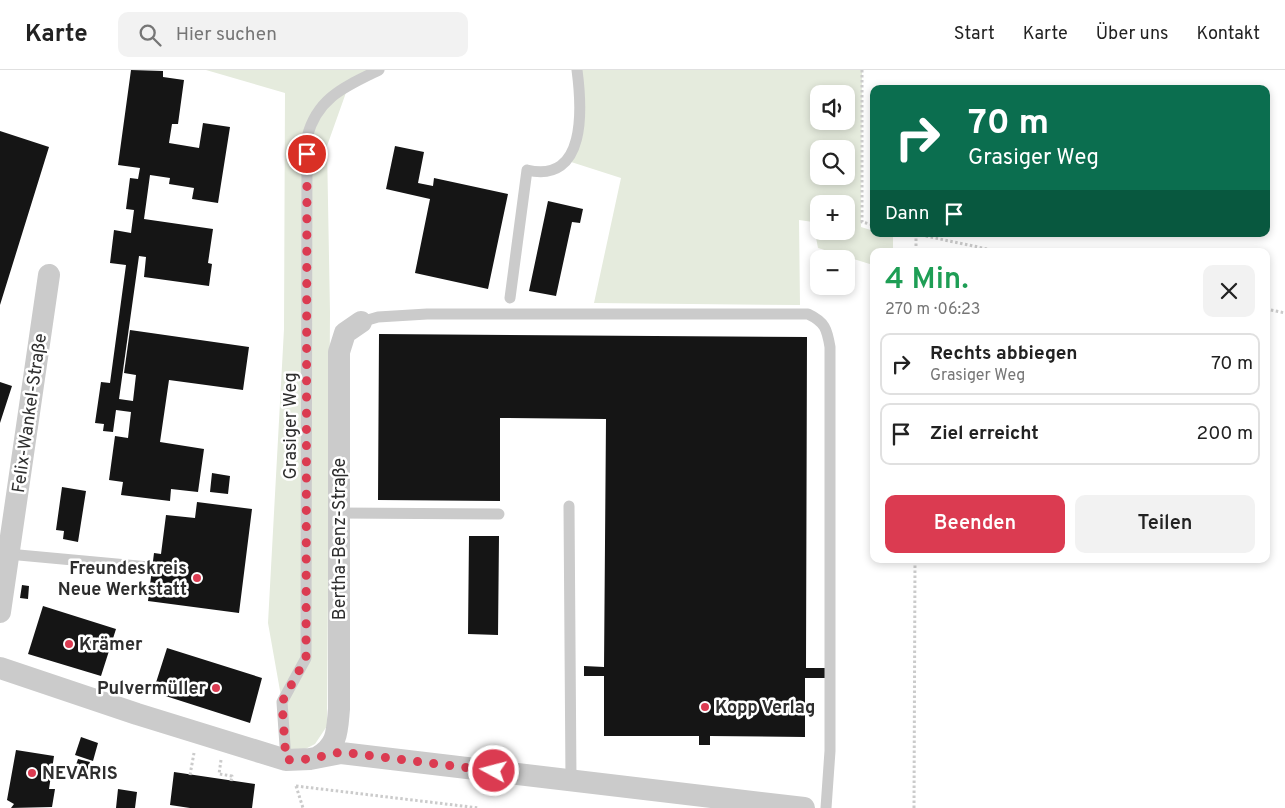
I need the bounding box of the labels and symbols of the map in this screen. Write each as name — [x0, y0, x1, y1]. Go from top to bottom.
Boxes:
pin — [286, 133, 328, 175]
street label: Felix-Wankel-Straße — [8, 332, 53, 494]
street label: Grasiger Weg — [280, 372, 303, 480]
street label: Bertha-Benz-Straße — [329, 458, 352, 620]
place label: Freundeskreis Neue Werkstatt — [58, 558, 187, 602]
marker: Freundeskreis Neue Werkstatt — [191, 572, 203, 584]
place label: Krämer — [79, 634, 143, 657]
marker: Krämer — [63, 638, 75, 650]
place label: Pulvermüller — [97, 678, 206, 701]
marker: Pulvermüller — [210, 682, 222, 694]
place label: Kopp Verlag — [715, 697, 815, 720]
marker: Kopp Verlag — [699, 701, 711, 713]
position arrow — [467, 744, 519, 796]
place label: NEVARIS — [42, 763, 118, 786]
marker: NEVARIS — [26, 767, 38, 779]

